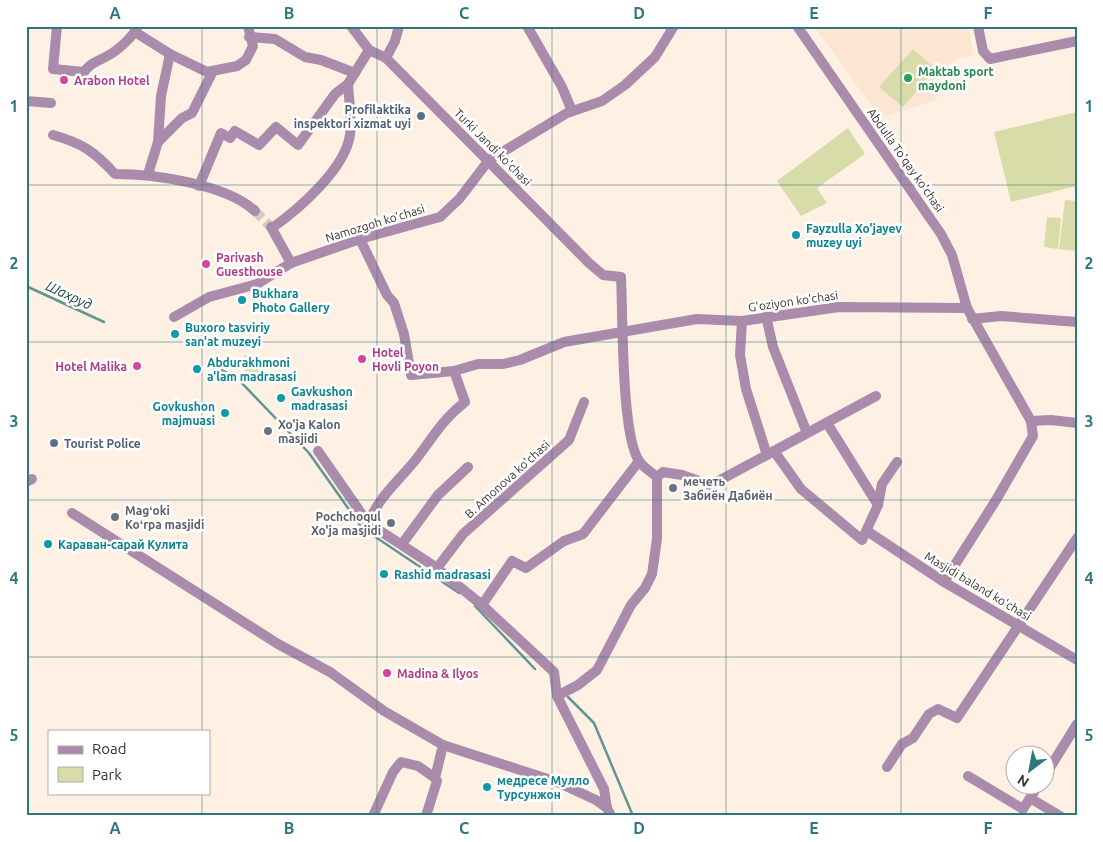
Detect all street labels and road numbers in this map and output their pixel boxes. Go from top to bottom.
street label: Turki Jandi ko'chasi [452,106,534,188]
street label: Abdulla To'qay ko'chasi [865,106,947,214]
street label: Namozgoh ko'chasi [324,202,426,244]
street label: G'oziyon ko'chasi [747,288,839,314]
street label: B. Amonova ko'chasi [462,438,552,520]
street label: Masjidi baland ko'chasi [923,549,1034,623]

